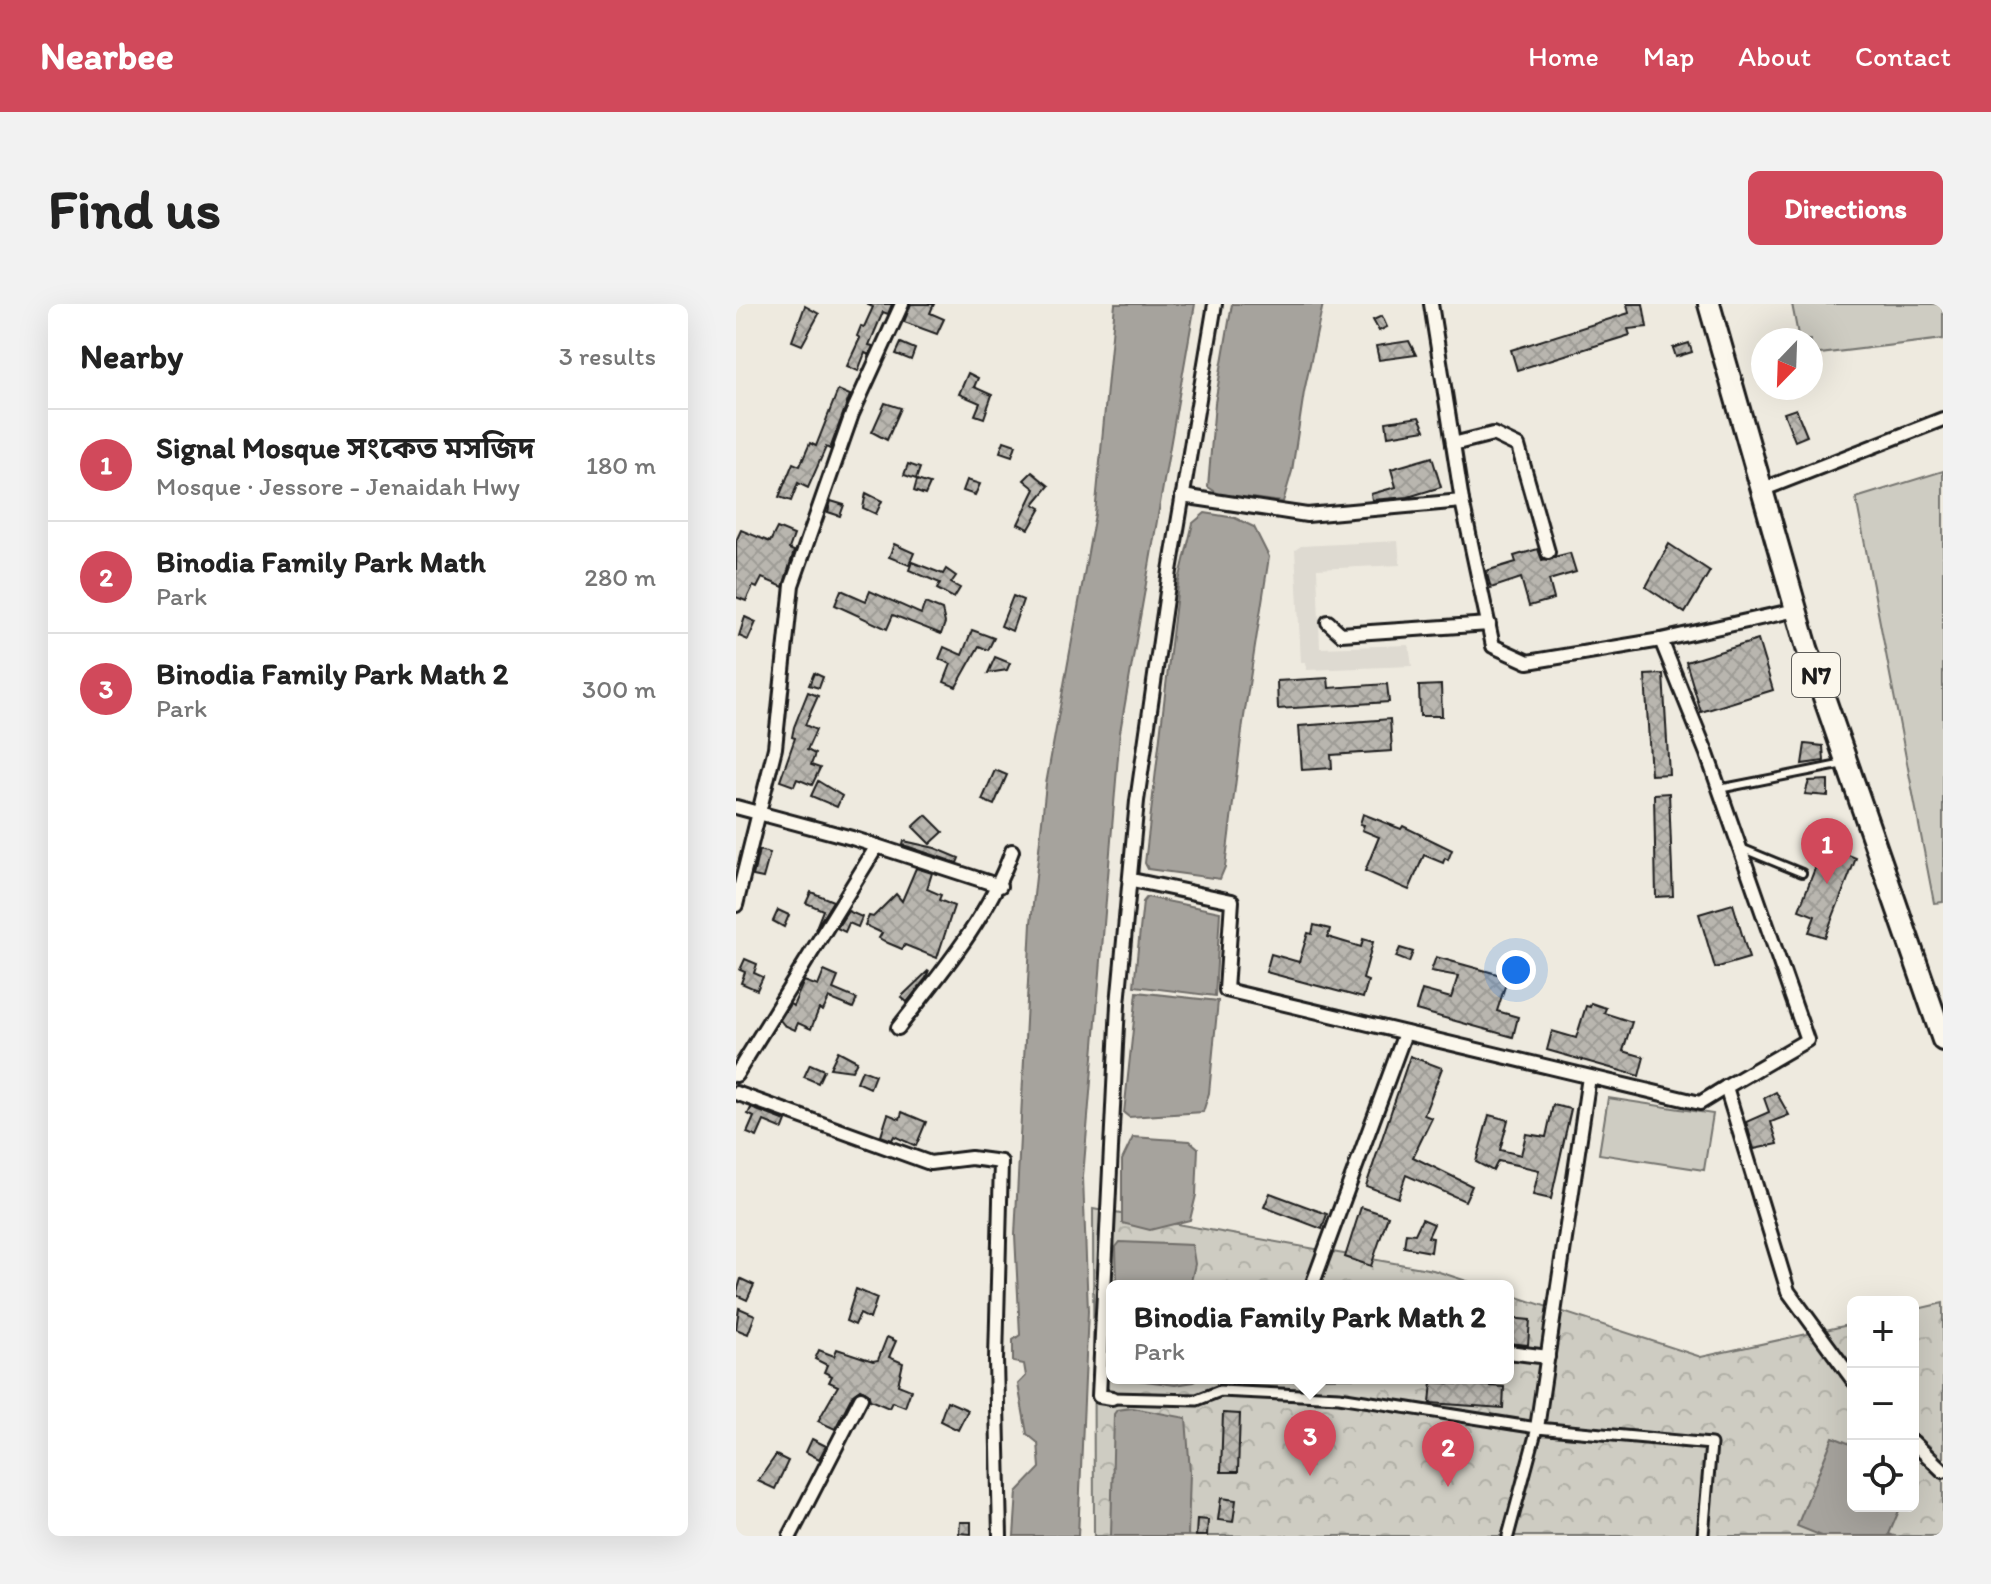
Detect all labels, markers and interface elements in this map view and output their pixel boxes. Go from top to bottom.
text: Nearbee [40,33,174,79]
text: Home [1528,39,1599,73]
text: Map [1643,39,1694,73]
text: About [1738,39,1811,73]
text: Contact [1855,39,1951,73]
button: Directions [1748,171,1943,245]
text: Find us [48,175,221,242]
north arrow [1751,328,1823,400]
text: Nearby [80,336,183,377]
text: 3 results [559,340,656,372]
text: Signal Mosque সংকেত মসজিদ [156,429,535,466]
text: 1 [100,449,112,481]
text: 180 m [586,449,656,481]
text: Mosque · Jessore - Jenaidah Hwy [156,470,520,502]
text: Binodia Family Park Math [156,543,486,580]
text: 2 [99,561,113,593]
text: 280 m [584,561,656,593]
text: Park [156,580,207,612]
road number: N7 [1792,653,1840,697]
text: Binodia Family Park Math 2 [156,655,508,692]
text: 3 [99,673,113,705]
text: 300 m [582,673,656,705]
text: Park [156,692,207,724]
pin: 1 [1801,818,1853,884]
your location [1496,950,1536,990]
popup [1106,1280,1514,1384]
map controls [1847,1296,1919,1512]
button: + [1847,1296,1919,1368]
text: Binodia Family Park Math 2 [1134,1298,1486,1335]
text: Park [1134,1335,1185,1367]
button: − [1847,1368,1919,1440]
pin: 3 [1284,1410,1336,1476]
pin: 2 [1422,1421,1474,1487]
button: locate [1847,1440,1919,1512]

